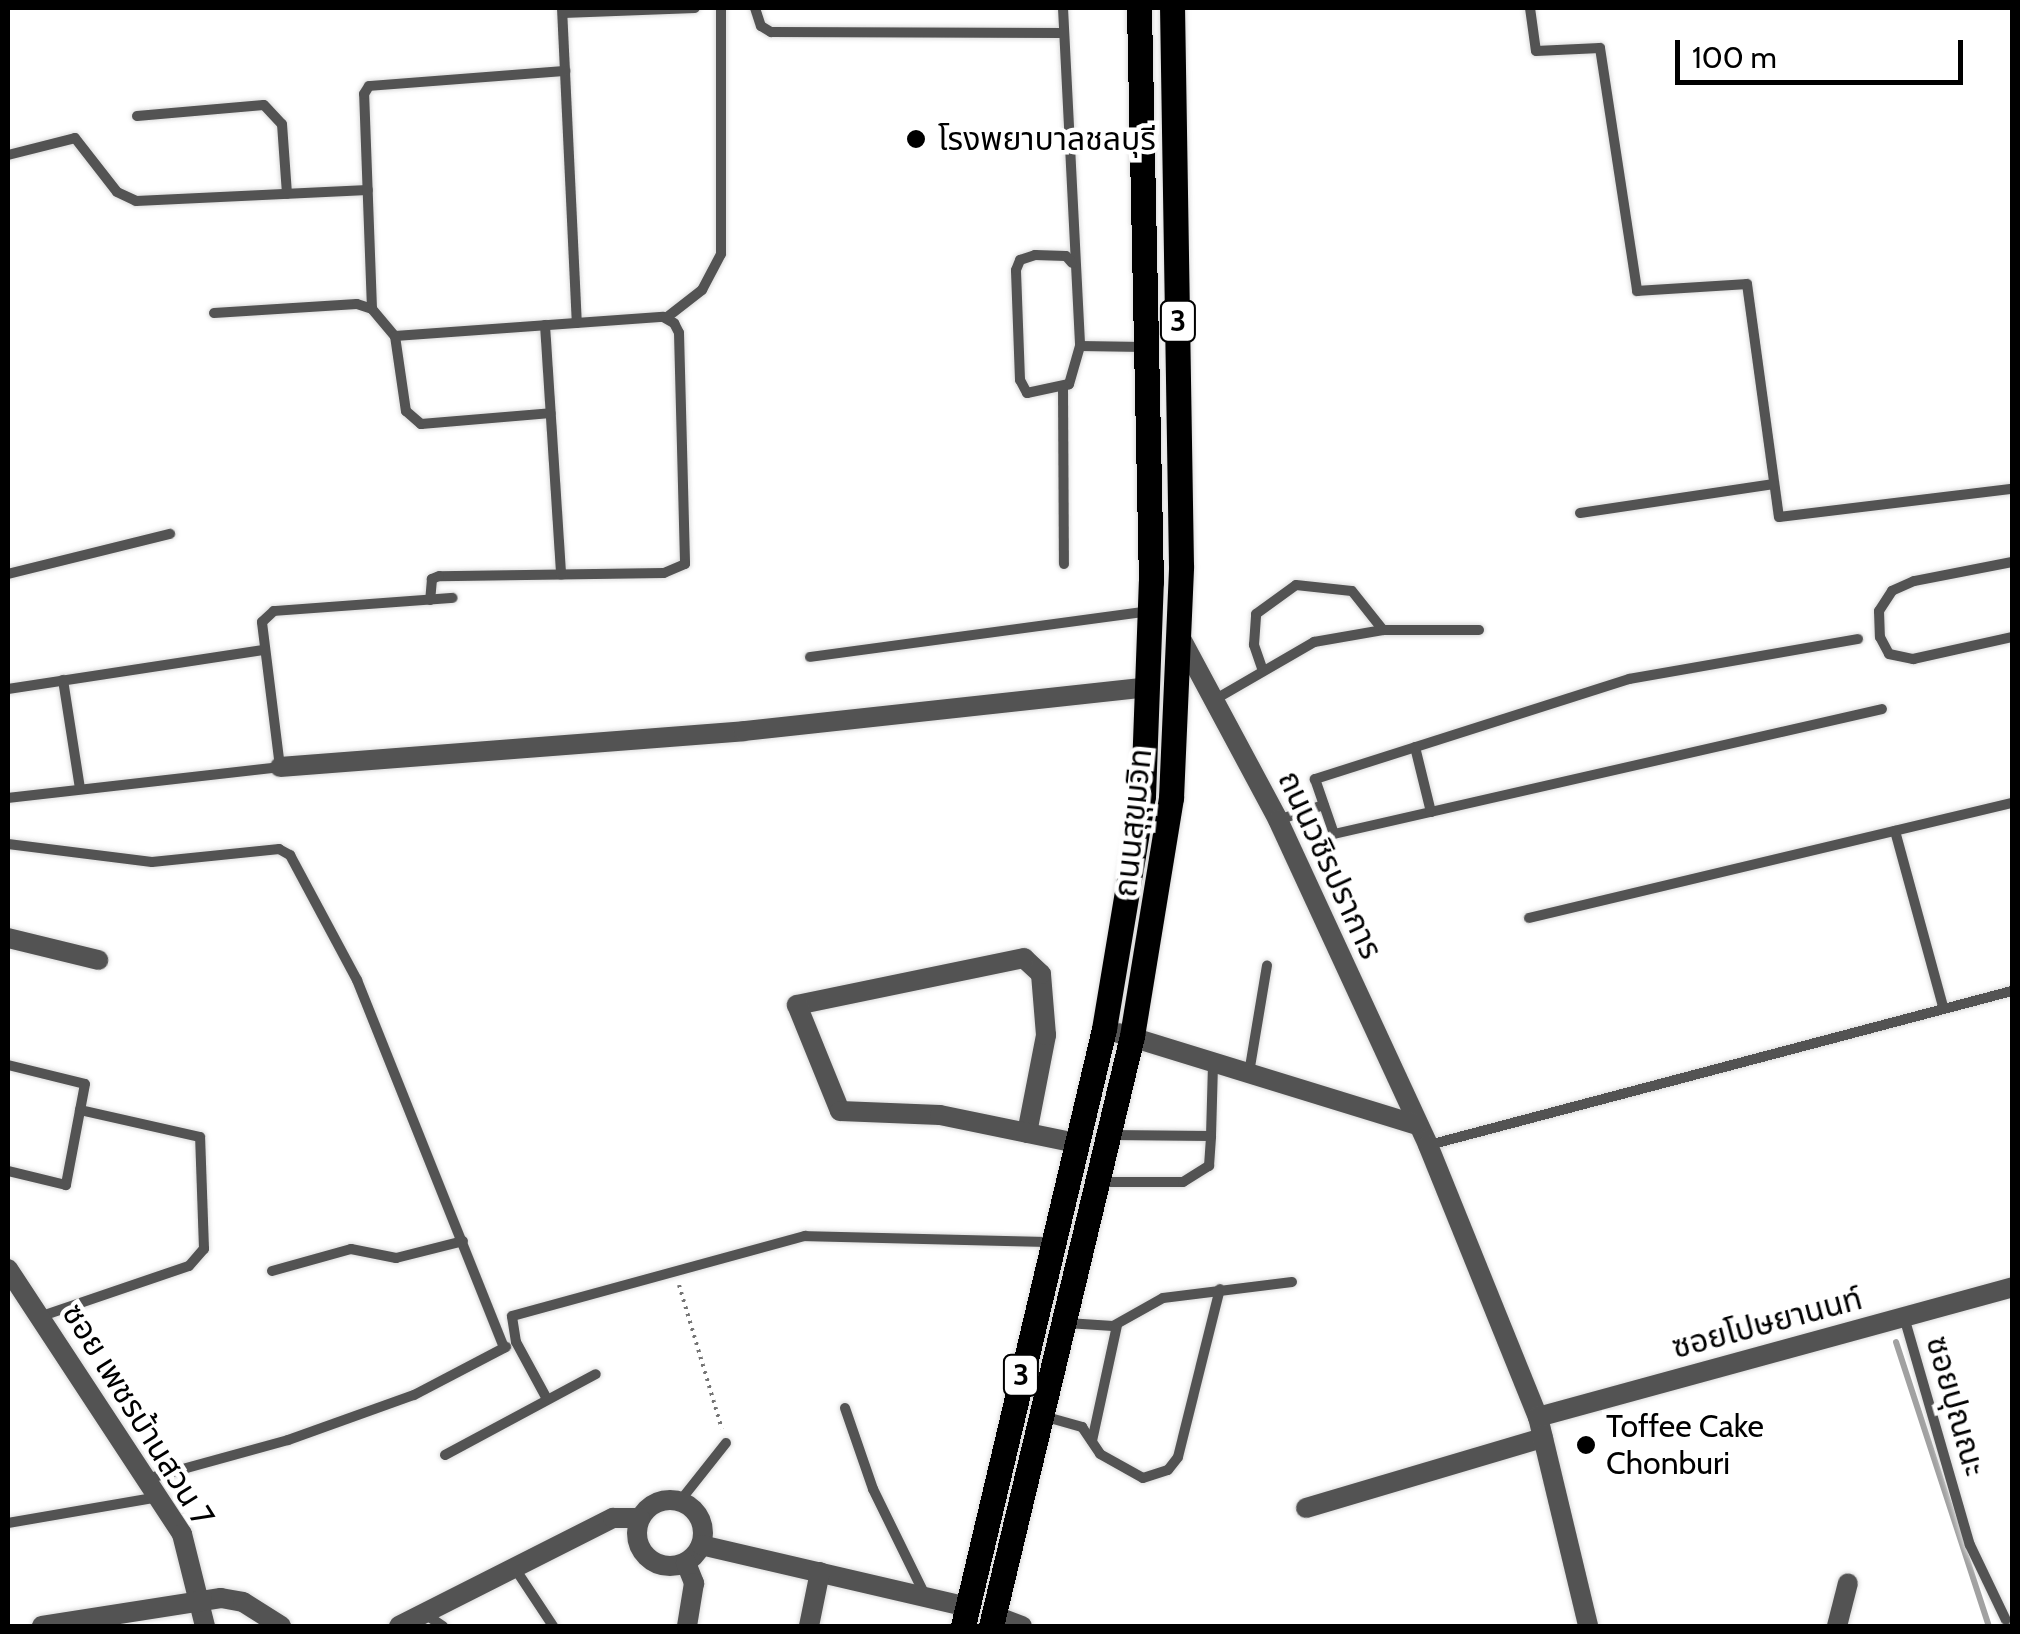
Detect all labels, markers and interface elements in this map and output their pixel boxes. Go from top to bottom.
scale bar [1680,20,1968,82]
text: 100 m [1692,39,1777,76]
place label: โรงพยาบาลชลบุรี [938,120,1156,158]
marker: โรงพยาบาลชลบุรี [903,126,929,152]
road number: 3 [1158,296,1198,346]
street label: ถนนสุขุมวิท [1106,747,1160,899]
street label: ถนนวชิรปราการ [1270,765,1390,965]
street label: ซอยโปษยานนท์ [1668,1279,1866,1367]
street label: ซอย เพชรบ้านสวน 7 [54,1296,222,1534]
street label: ซอยปุณณะ [1918,1332,1994,1480]
road number: 3 [1001,1350,1041,1400]
place label: Toffee Cake Chonburi [1606,1408,1764,1483]
marker: Toffee Cake Chonburi [1575,1434,1597,1456]

